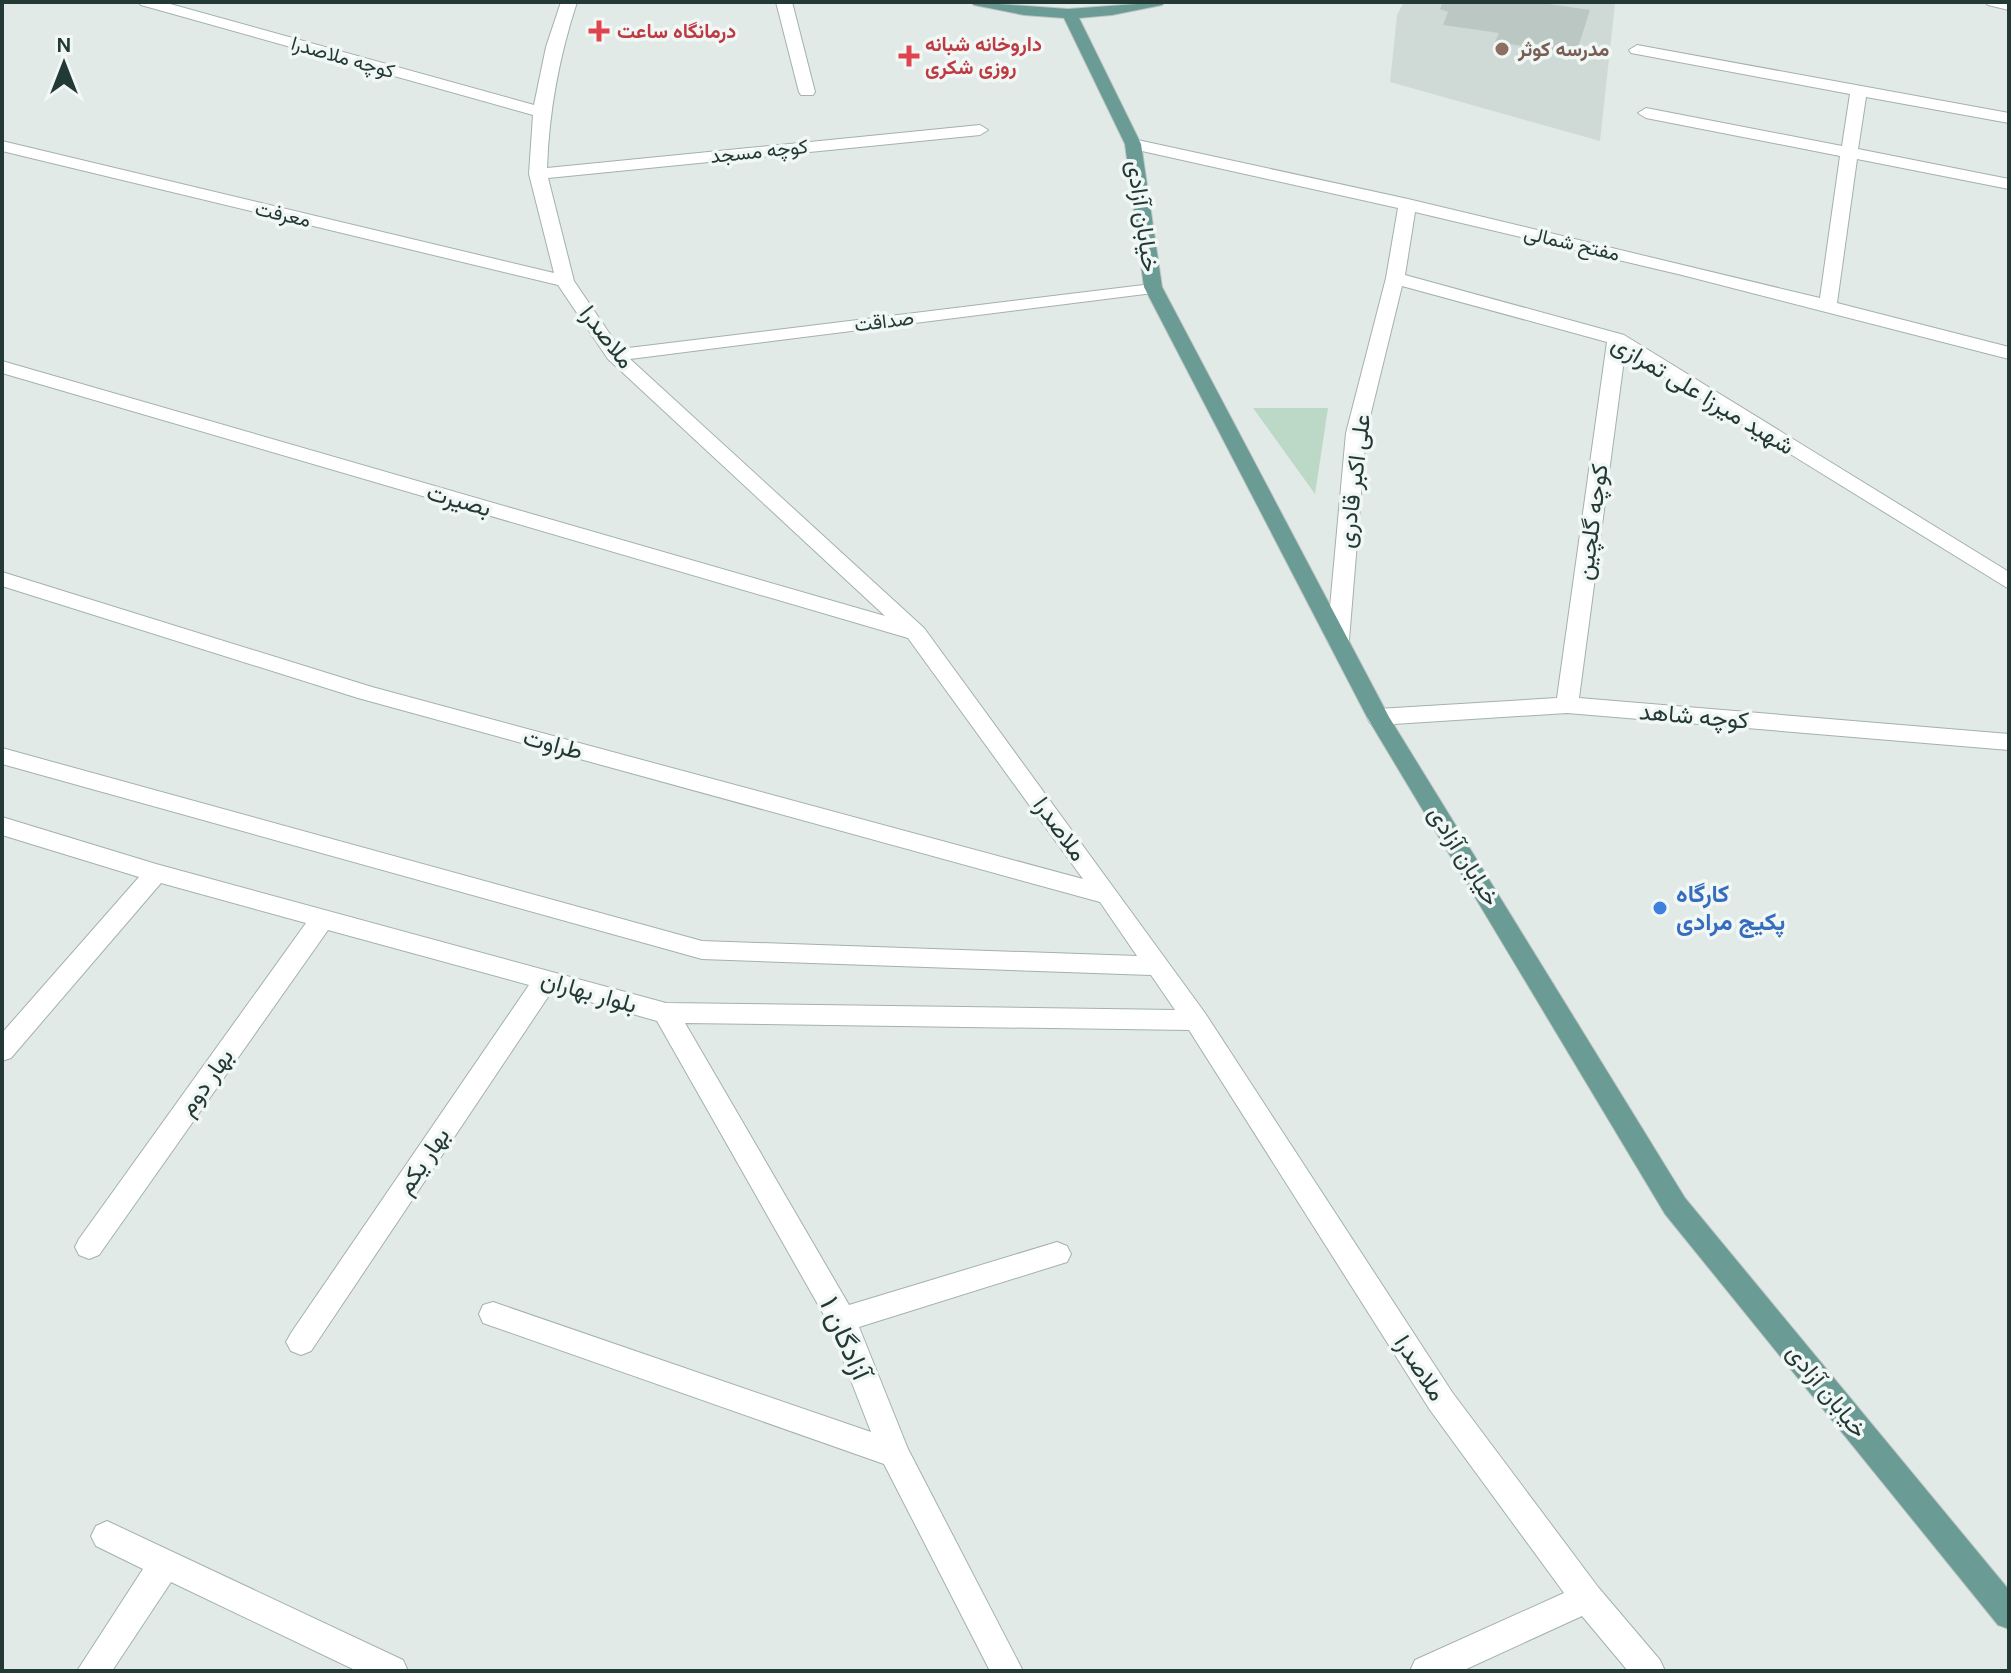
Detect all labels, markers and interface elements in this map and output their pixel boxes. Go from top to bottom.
marker: درمانگاه ساعت [588,20,610,42]
place label: درمانگاه ساعت [617,20,736,44]
north arrow [24,24,104,104]
text: N [56,32,72,58]
street label: کوچه ملاصدرا [288,32,397,85]
place label: داروخانه شبانه روزی شکری [925,33,1042,80]
place label: مدرسه کوثر [1517,38,1610,62]
marker: مدرسه کوثر [1493,40,1511,58]
marker: داروخانه شبانه روزی شکری [900,47,918,65]
street label: کوچه مسجد [709,135,809,170]
street label: خیابان آزادی [1120,158,1165,274]
street label: معرفت [253,197,313,233]
street label: مفتح شمالی [1521,221,1622,268]
street label: ملاصدرا [573,300,640,375]
street label: صداقت [853,306,915,337]
street label: شهید میرزا علی تمرازی [1606,329,1799,461]
street label: علی اکبر قادری [1332,412,1377,550]
street label: کوچه گلچین [1570,462,1616,582]
street label: بصیرت [423,477,494,523]
street label: کوچه شاهد [1638,697,1750,737]
street label: طراوت [520,723,586,766]
street label: ملاصدرا [1027,792,1093,867]
street label: خیابان آزادی [1421,801,1506,912]
place label: کارگاه پکیج مرادی [1676,880,1785,939]
marker: کارگاه پکیج مرادی [1651,899,1669,917]
street label: بلوار بهاران [537,965,640,1020]
street label: بهار دوم [173,1043,241,1122]
street label: بهار یکم [391,1122,457,1201]
street label: آزادگان ۱ [812,1292,879,1387]
street label: ملاصدرا [1388,1330,1451,1406]
street label: خیابان آزادی [1780,1338,1873,1444]

